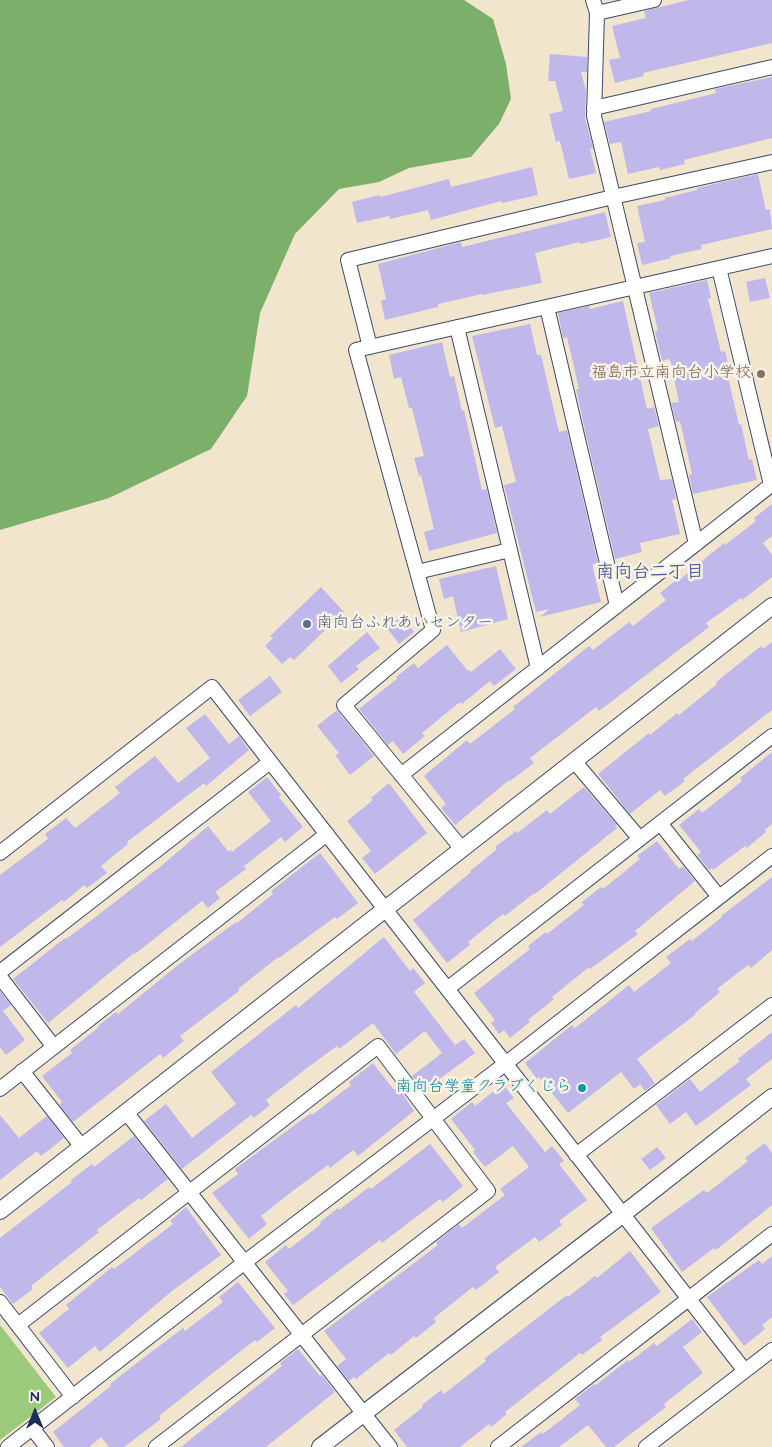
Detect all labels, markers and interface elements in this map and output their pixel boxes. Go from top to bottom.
place label: 福島市立南向台小学校 [591,364,751,384]
marker: 福島市立南向台小学校 [755,368,767,380]
district label: 南向台二丁目 [596,562,704,584]
place label: 南向台ふれあいセンター [317,614,493,634]
marker: 南向台ふれあいセンター [301,618,313,630]
place label: 南向台学童クラブくじら [396,1078,572,1098]
marker: 南向台学童クラブくじら [576,1082,588,1094]
north arrow [10,1387,60,1437]
text: N [31,1387,39,1407]

